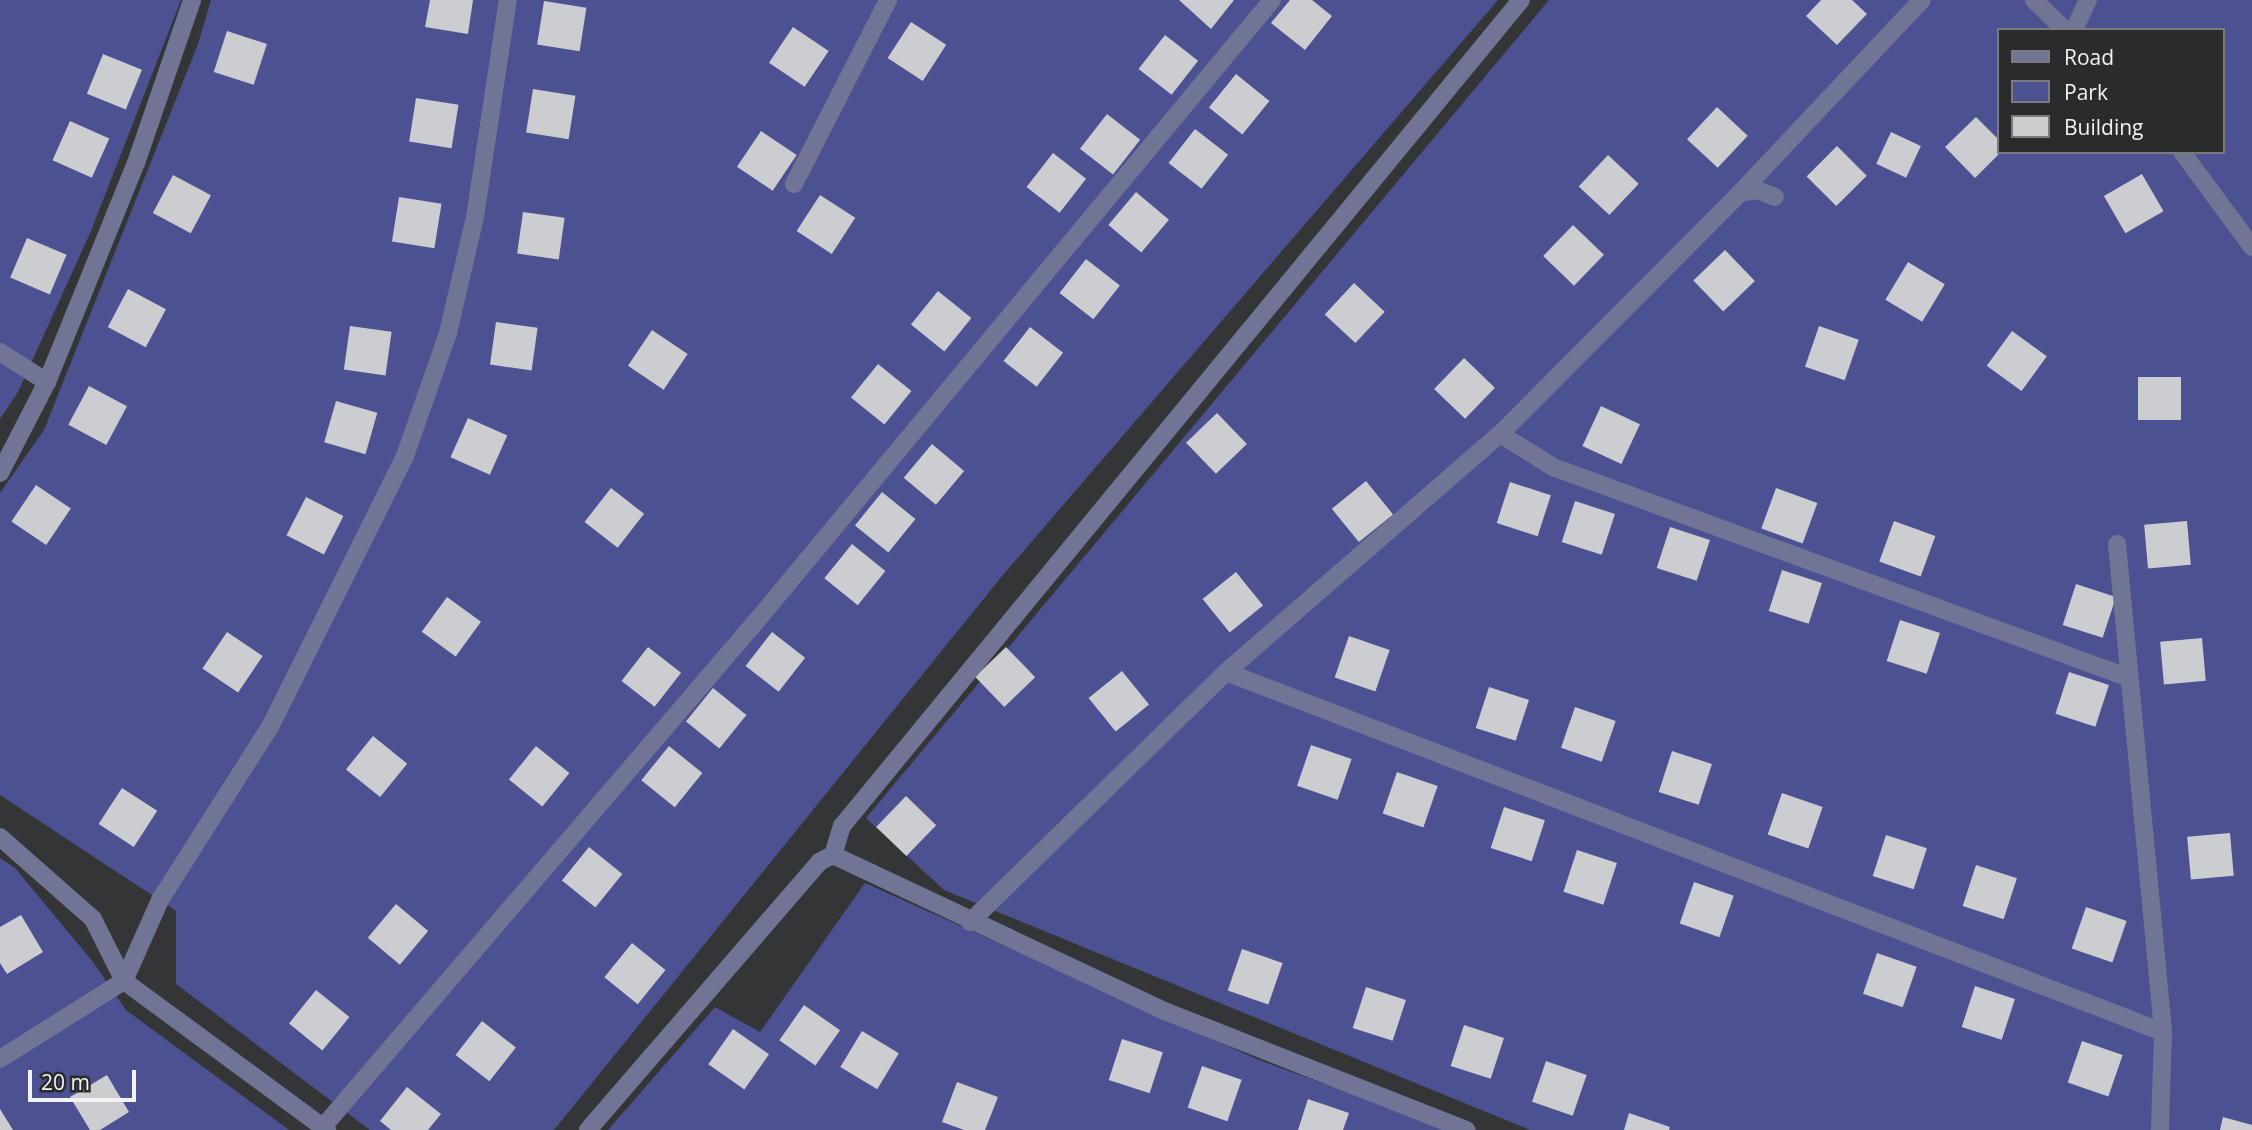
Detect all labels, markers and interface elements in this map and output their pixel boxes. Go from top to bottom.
legend [1996,28,2224,154]
text: Road [2064,43,2114,71]
text: Park [2064,78,2108,106]
text: Building [2064,113,2143,141]
scale bar [32,1056,140,1100]
text: 20 m [41,1068,90,1096]

